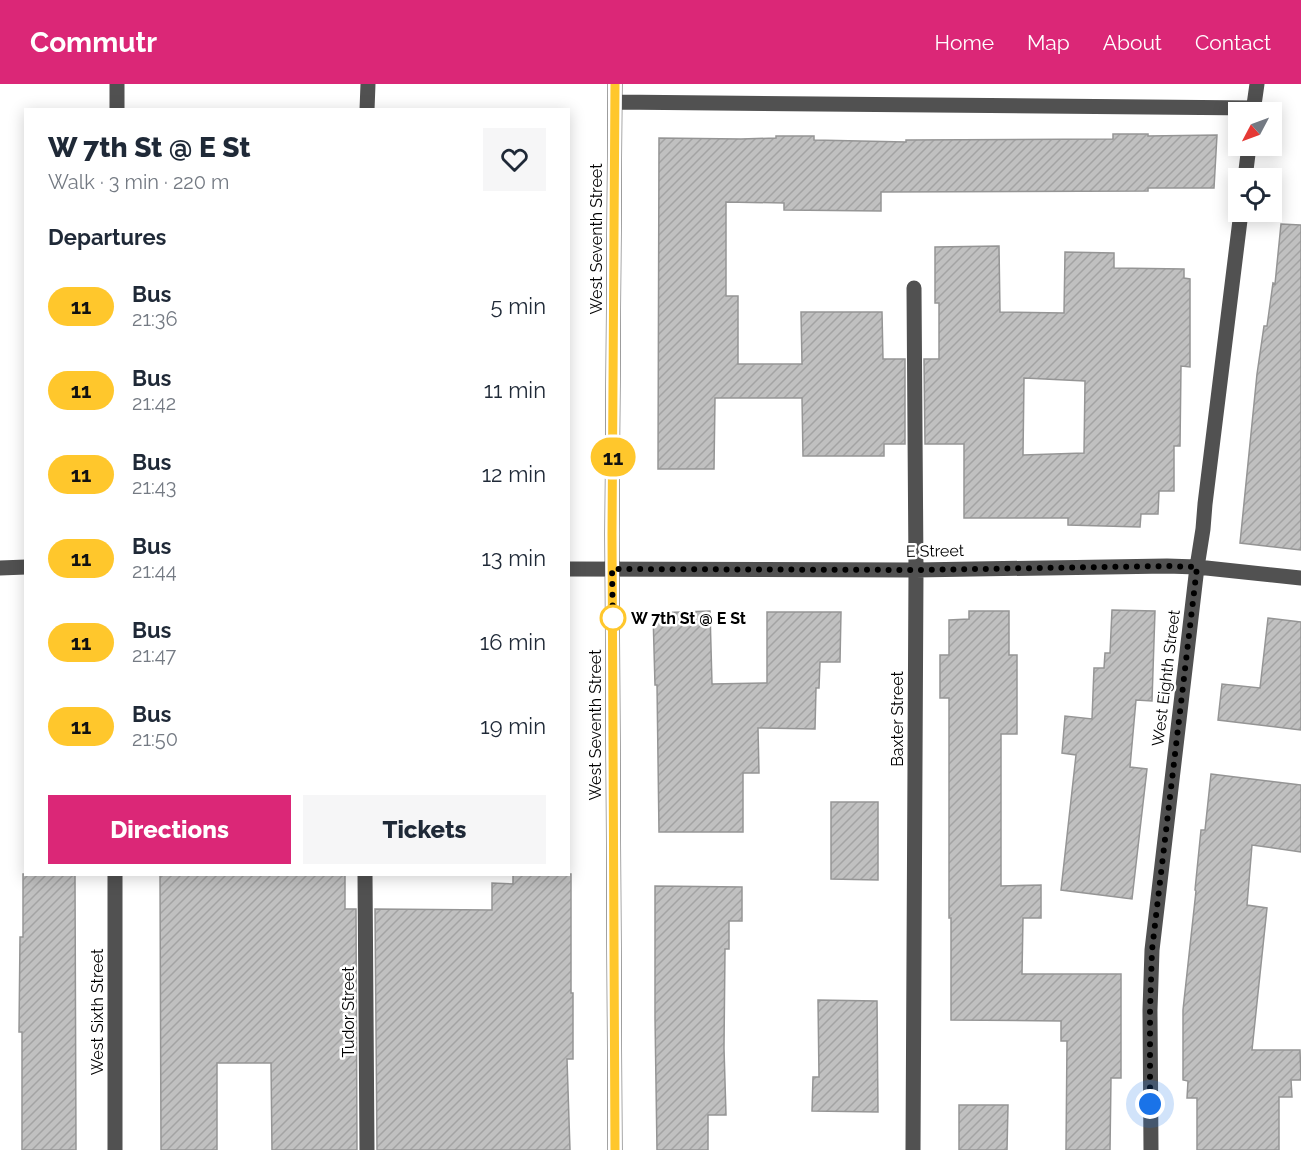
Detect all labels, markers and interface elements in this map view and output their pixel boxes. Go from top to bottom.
text: Commutr [30,26,157,59]
text: Home [935,30,994,55]
text: Map [1027,30,1070,55]
text: About [1103,30,1162,55]
text: Contact [1195,30,1271,55]
north arrow [1228,102,1282,156]
map controls [1228,102,1282,222]
button: heart [483,128,546,191]
text: W 7th St @ E St [48,131,250,164]
street label: West Seventh Street [587,163,606,315]
button: locate [1228,168,1282,222]
text: Walk · 3 min · 220 m [48,170,230,194]
text: Departures [48,224,166,250]
text: Bus [132,281,171,307]
text: 5 min [491,293,546,319]
text: 11 [71,294,91,319]
text: 21:36 [132,307,177,331]
text: Bus [132,365,171,391]
text: 11 min [484,377,546,403]
text: 11 [71,378,91,403]
text: 21:42 [132,391,176,415]
line badge: 11 [586,438,640,476]
text: 11 [603,445,623,470]
text: Bus [132,449,171,475]
text: 12 min [482,461,546,487]
text: 11 [71,462,91,487]
text: 21:43 [132,475,176,499]
text: Bus [132,533,171,559]
street label: E Street [906,541,965,561]
text: 13 min [481,545,546,571]
text: 11 [71,546,91,571]
text: 21:44 [132,559,177,583]
marker: W 7th St @ E St [600,605,626,631]
street label: West Eighth Street [1148,608,1184,748]
place label: W 7th St @ E St [631,609,746,628]
text: Bus [132,617,171,643]
text: 16 min [480,629,546,655]
text: 11 [71,630,91,655]
text: 21:47 [132,643,176,667]
street label: West Seventh Street [586,649,605,801]
street label: Baxter Street [888,670,907,767]
text: Bus [132,701,171,727]
text: 19 min [480,713,546,739]
text: 11 [71,714,91,739]
text: 21:50 [132,727,178,751]
button: Directions [48,795,291,864]
button: Tickets [303,795,546,864]
street label: West Sixth Street [88,948,107,1075]
street label: Tudor Street [339,966,358,1058]
your location [1135,1089,1165,1119]

